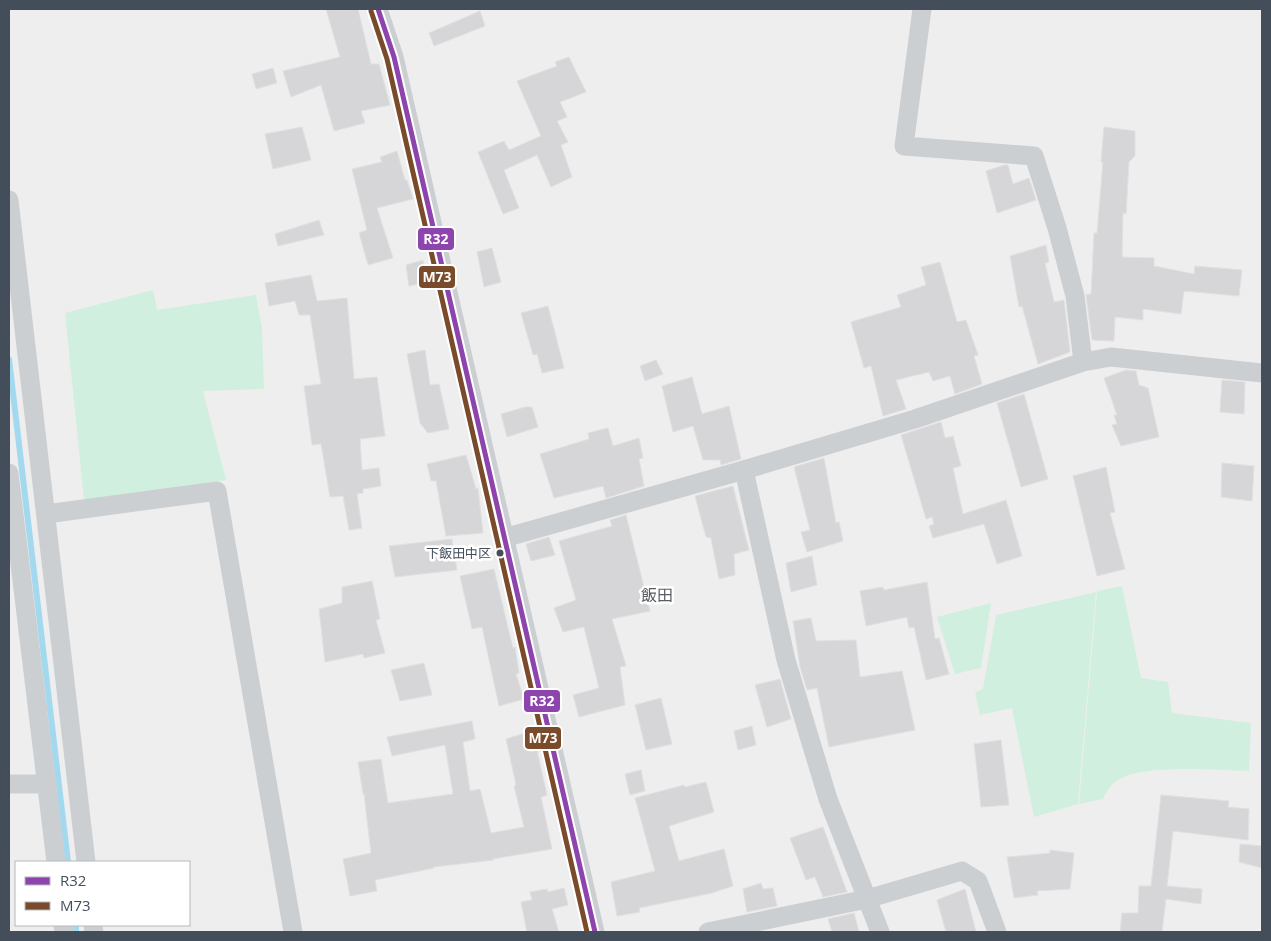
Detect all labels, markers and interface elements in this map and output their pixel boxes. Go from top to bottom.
line badge: R32 [417,227,455,251]
text: R32 [423,229,449,248]
line badge: M73 [418,265,456,289]
text: M73 [422,267,452,286]
place label: 下飯田中区 [426,544,491,562]
marker: 下飯田中区 [495,548,505,558]
district label: 飯田 [641,584,673,606]
line badge: R32 [523,689,561,713]
text: R32 [529,691,555,710]
line badge: M73 [524,726,562,750]
text: M73 [528,728,558,747]
legend [15,861,190,926]
text: R32 [60,870,86,890]
text: M73 [60,895,91,915]

